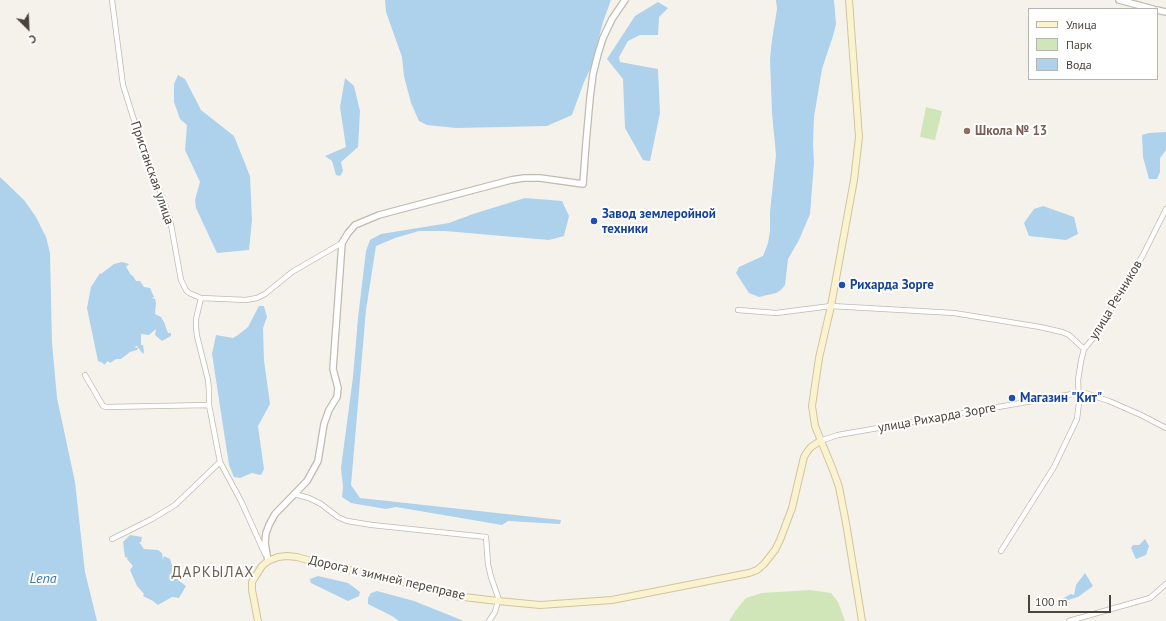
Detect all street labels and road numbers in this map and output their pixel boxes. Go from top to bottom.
street label: Пристанская улица [127,119,177,227]
street label: улица Речников [1086,257,1146,343]
street label: улица Рихарда Зорге [877,400,997,436]
street label: Дорога к зимней переправе [307,552,467,604]

